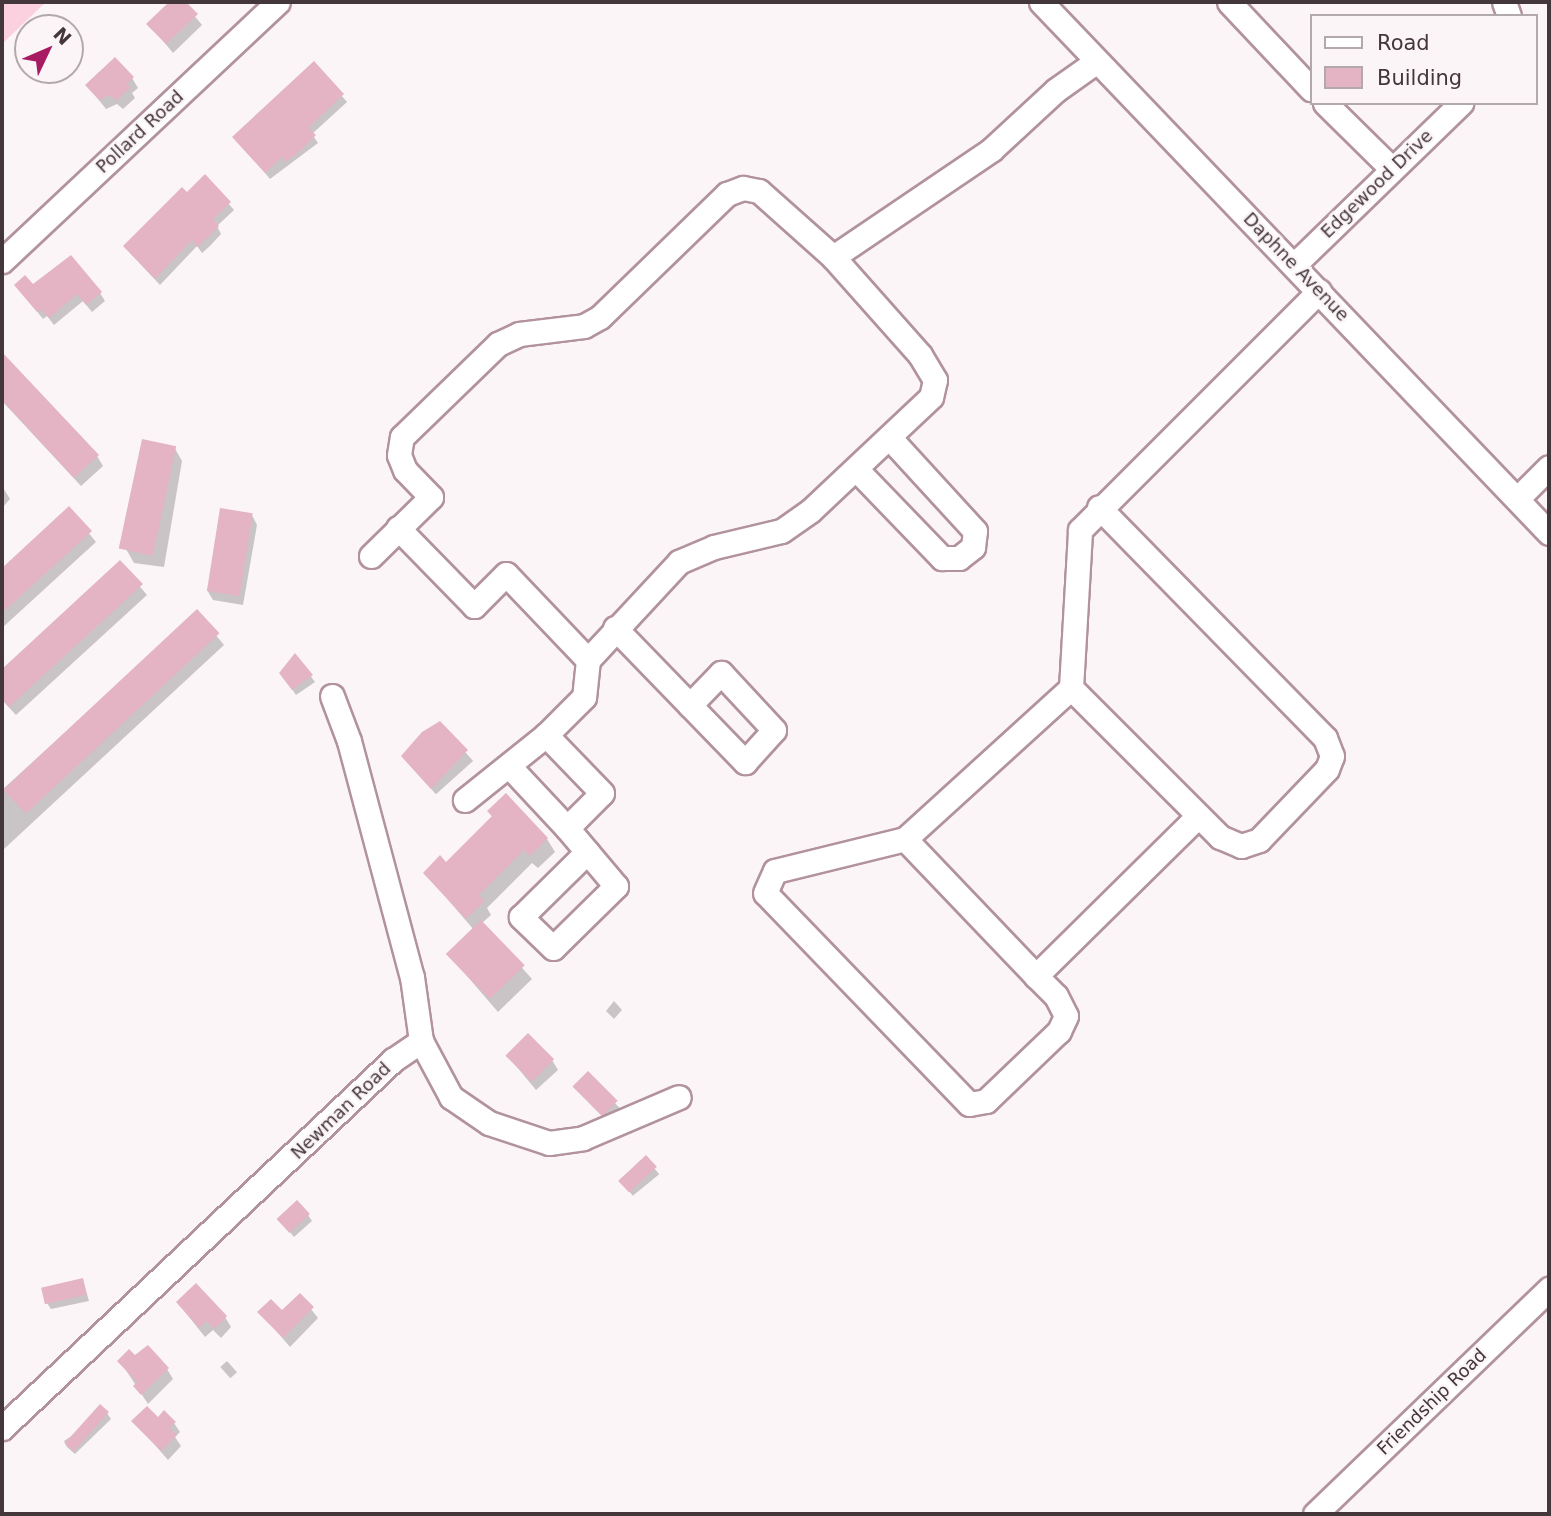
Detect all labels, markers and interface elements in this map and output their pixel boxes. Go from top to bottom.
north arrow [14,14,84,84]
legend [1310,14,1537,105]
text: N [49,22,76,49]
text: Road [1377,31,1430,55]
text: Building [1377,66,1462,90]
street label: Pollard Road [92,86,188,178]
street label: Edgewood Drive [1317,125,1437,243]
street label: Daphne Avenue [1239,208,1353,326]
street label: Newman Road [287,1058,395,1164]
street label: Friendship Road [1373,1344,1491,1460]

